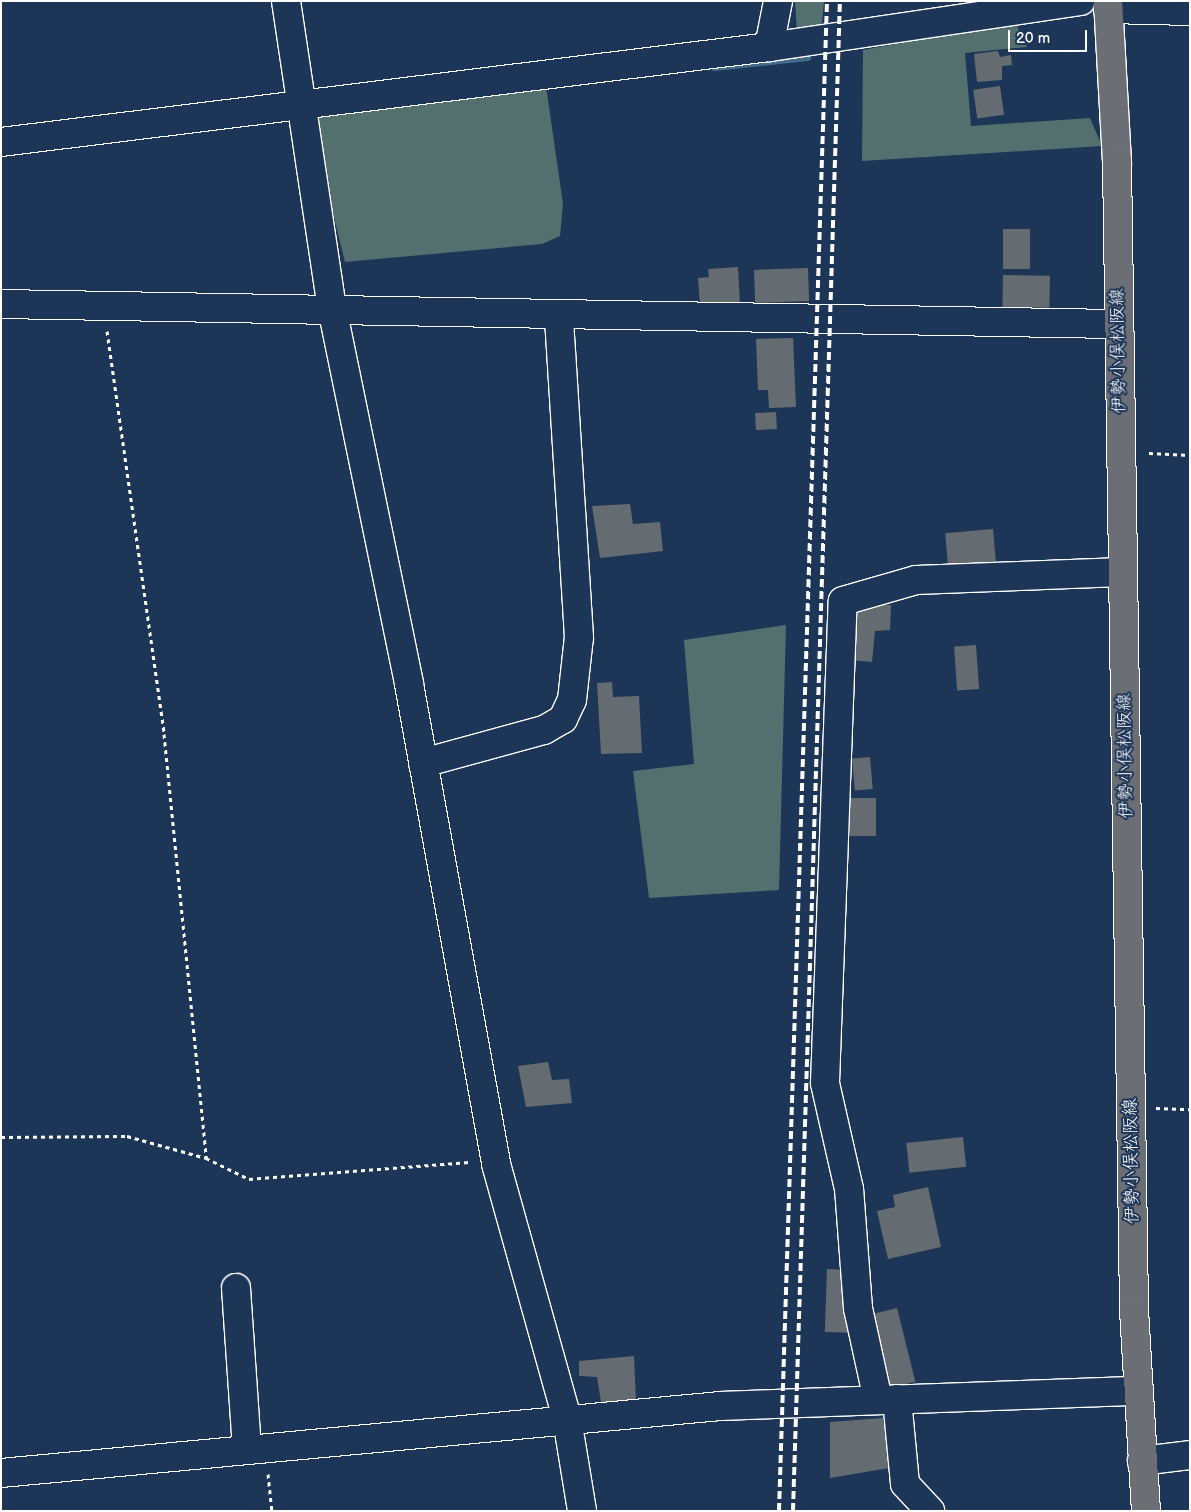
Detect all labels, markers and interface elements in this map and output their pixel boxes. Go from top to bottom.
scale bar [1011,20,1090,52]
text: 20 m [1016,29,1050,48]
street label: 伊勢小俣松阪線 [1107,288,1131,414]
street label: 伊勢小俣松阪線 [1114,693,1138,819]
street label: 伊勢小俣松阪線 [1120,1098,1144,1224]

